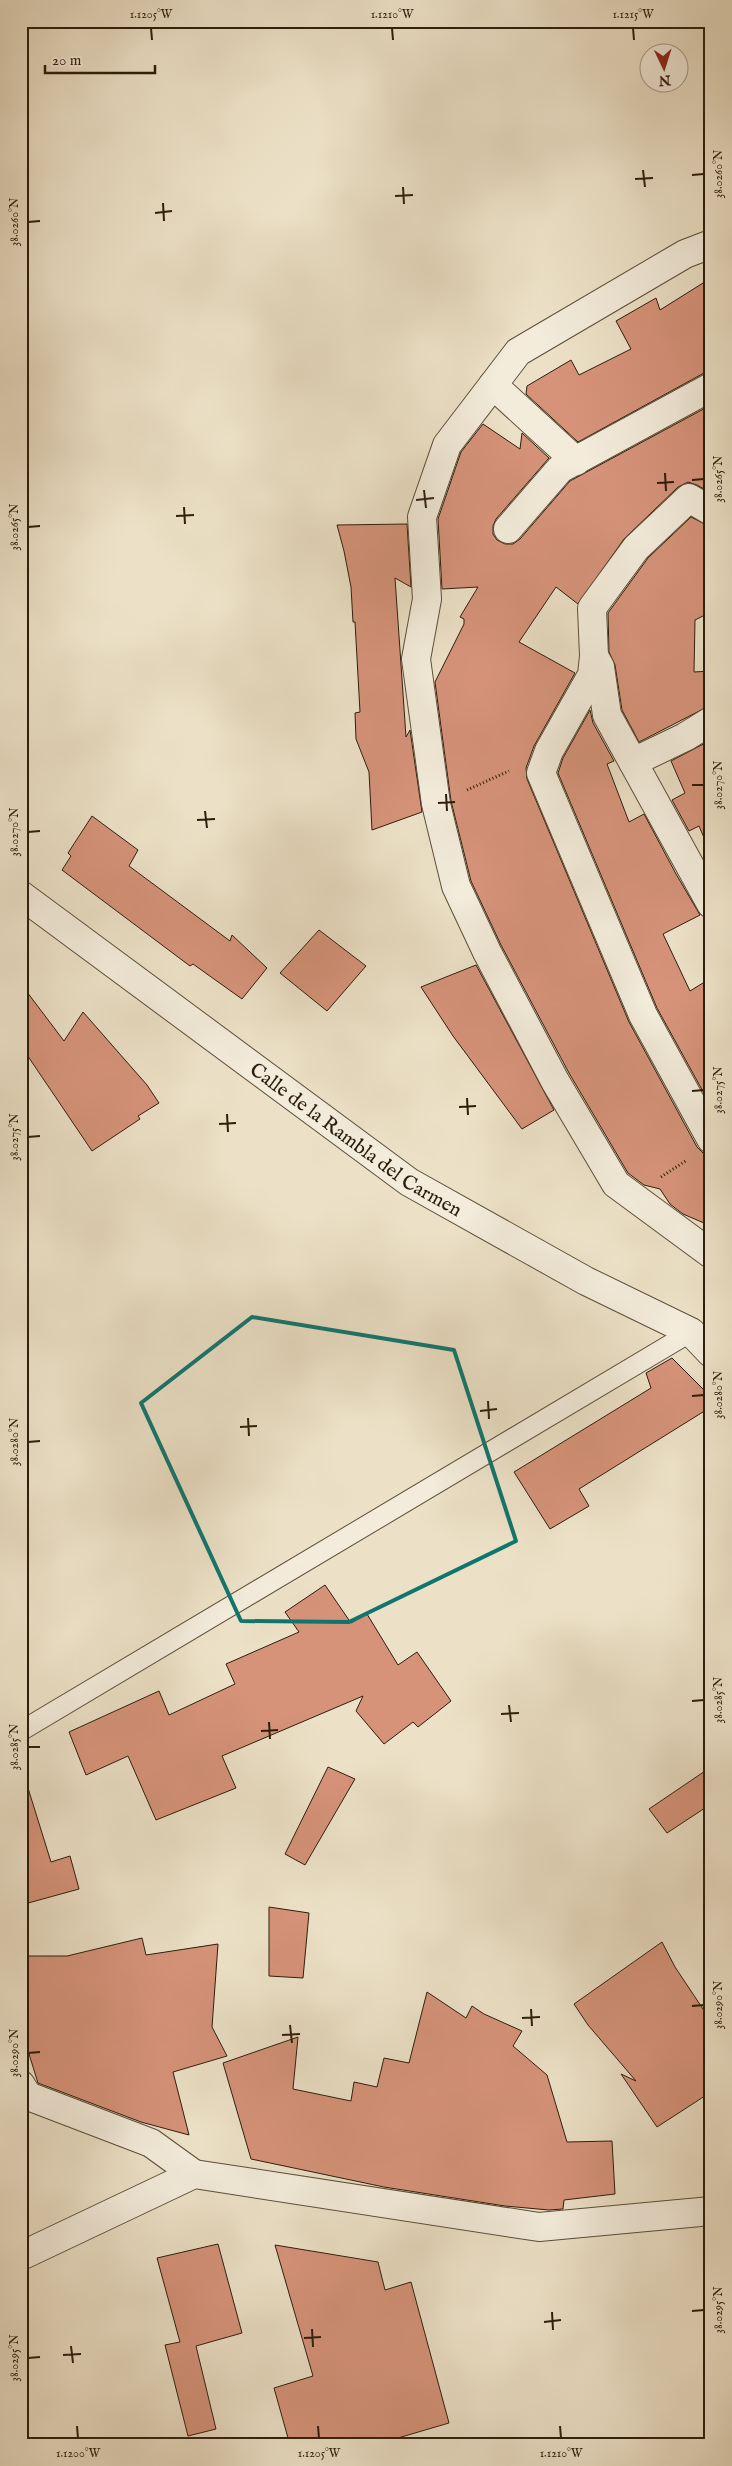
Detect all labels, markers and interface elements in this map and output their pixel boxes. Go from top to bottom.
text: 1.1205°W [130,7,173,22]
text: 1.1210°W [371,7,414,22]
text: 1.1215°W [612,7,654,22]
scale bar [45,42,155,74]
north arrow [640,42,690,92]
text: 20 m [52,51,82,70]
text: N [658,71,673,89]
text: 38.0260°N [711,149,726,198]
text: 38.0260°N [7,197,22,246]
text: 38.0265°N [711,455,726,502]
text: 38.0265°N [7,503,22,550]
text: 38.0270°N [711,760,726,809]
text: 38.0270°N [7,807,22,856]
street label: Calle de la Rambla del Carmen [244,1058,466,1223]
text: 38.0275°N [711,1066,726,1114]
text: 38.0275°N [7,1113,22,1161]
text: 38.0280°N [711,1370,726,1419]
text: 38.0280°N [7,1417,22,1466]
text: 38.0285°N [711,1676,726,1723]
text: 38.0285°N [7,1723,22,1770]
text: 38.0290°N [711,1980,726,2029]
text: 38.0290°N [7,2028,22,2077]
text: 38.0295°N [711,2286,726,2334]
text: 38.0295°N [7,2334,22,2382]
text: 1.1200°W [56,2446,101,2461]
text: 1.1205°W [298,2446,341,2461]
text: 1.1210°W [540,2446,583,2461]

